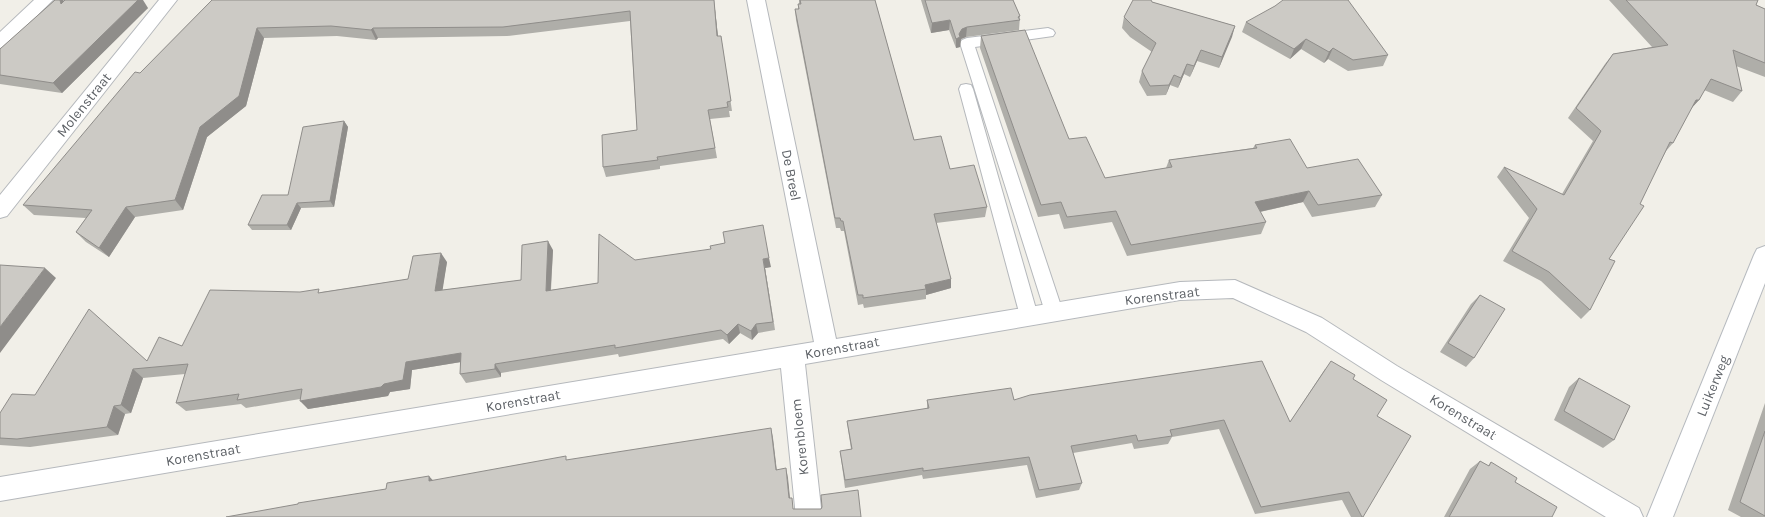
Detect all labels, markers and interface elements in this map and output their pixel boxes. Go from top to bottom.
street label: Molenstraat [53,70,115,140]
street label: De Breel [778,148,804,202]
street label: Korenstraat [1124,283,1200,309]
street label: Korenstraat [803,333,881,363]
street label: Luikerweg [1693,353,1733,419]
street label: Korenstraat [484,386,562,416]
street label: Korenstraat [1426,390,1500,444]
street label: Korenbloem [788,398,812,476]
street label: Korenstraat [164,440,242,470]

